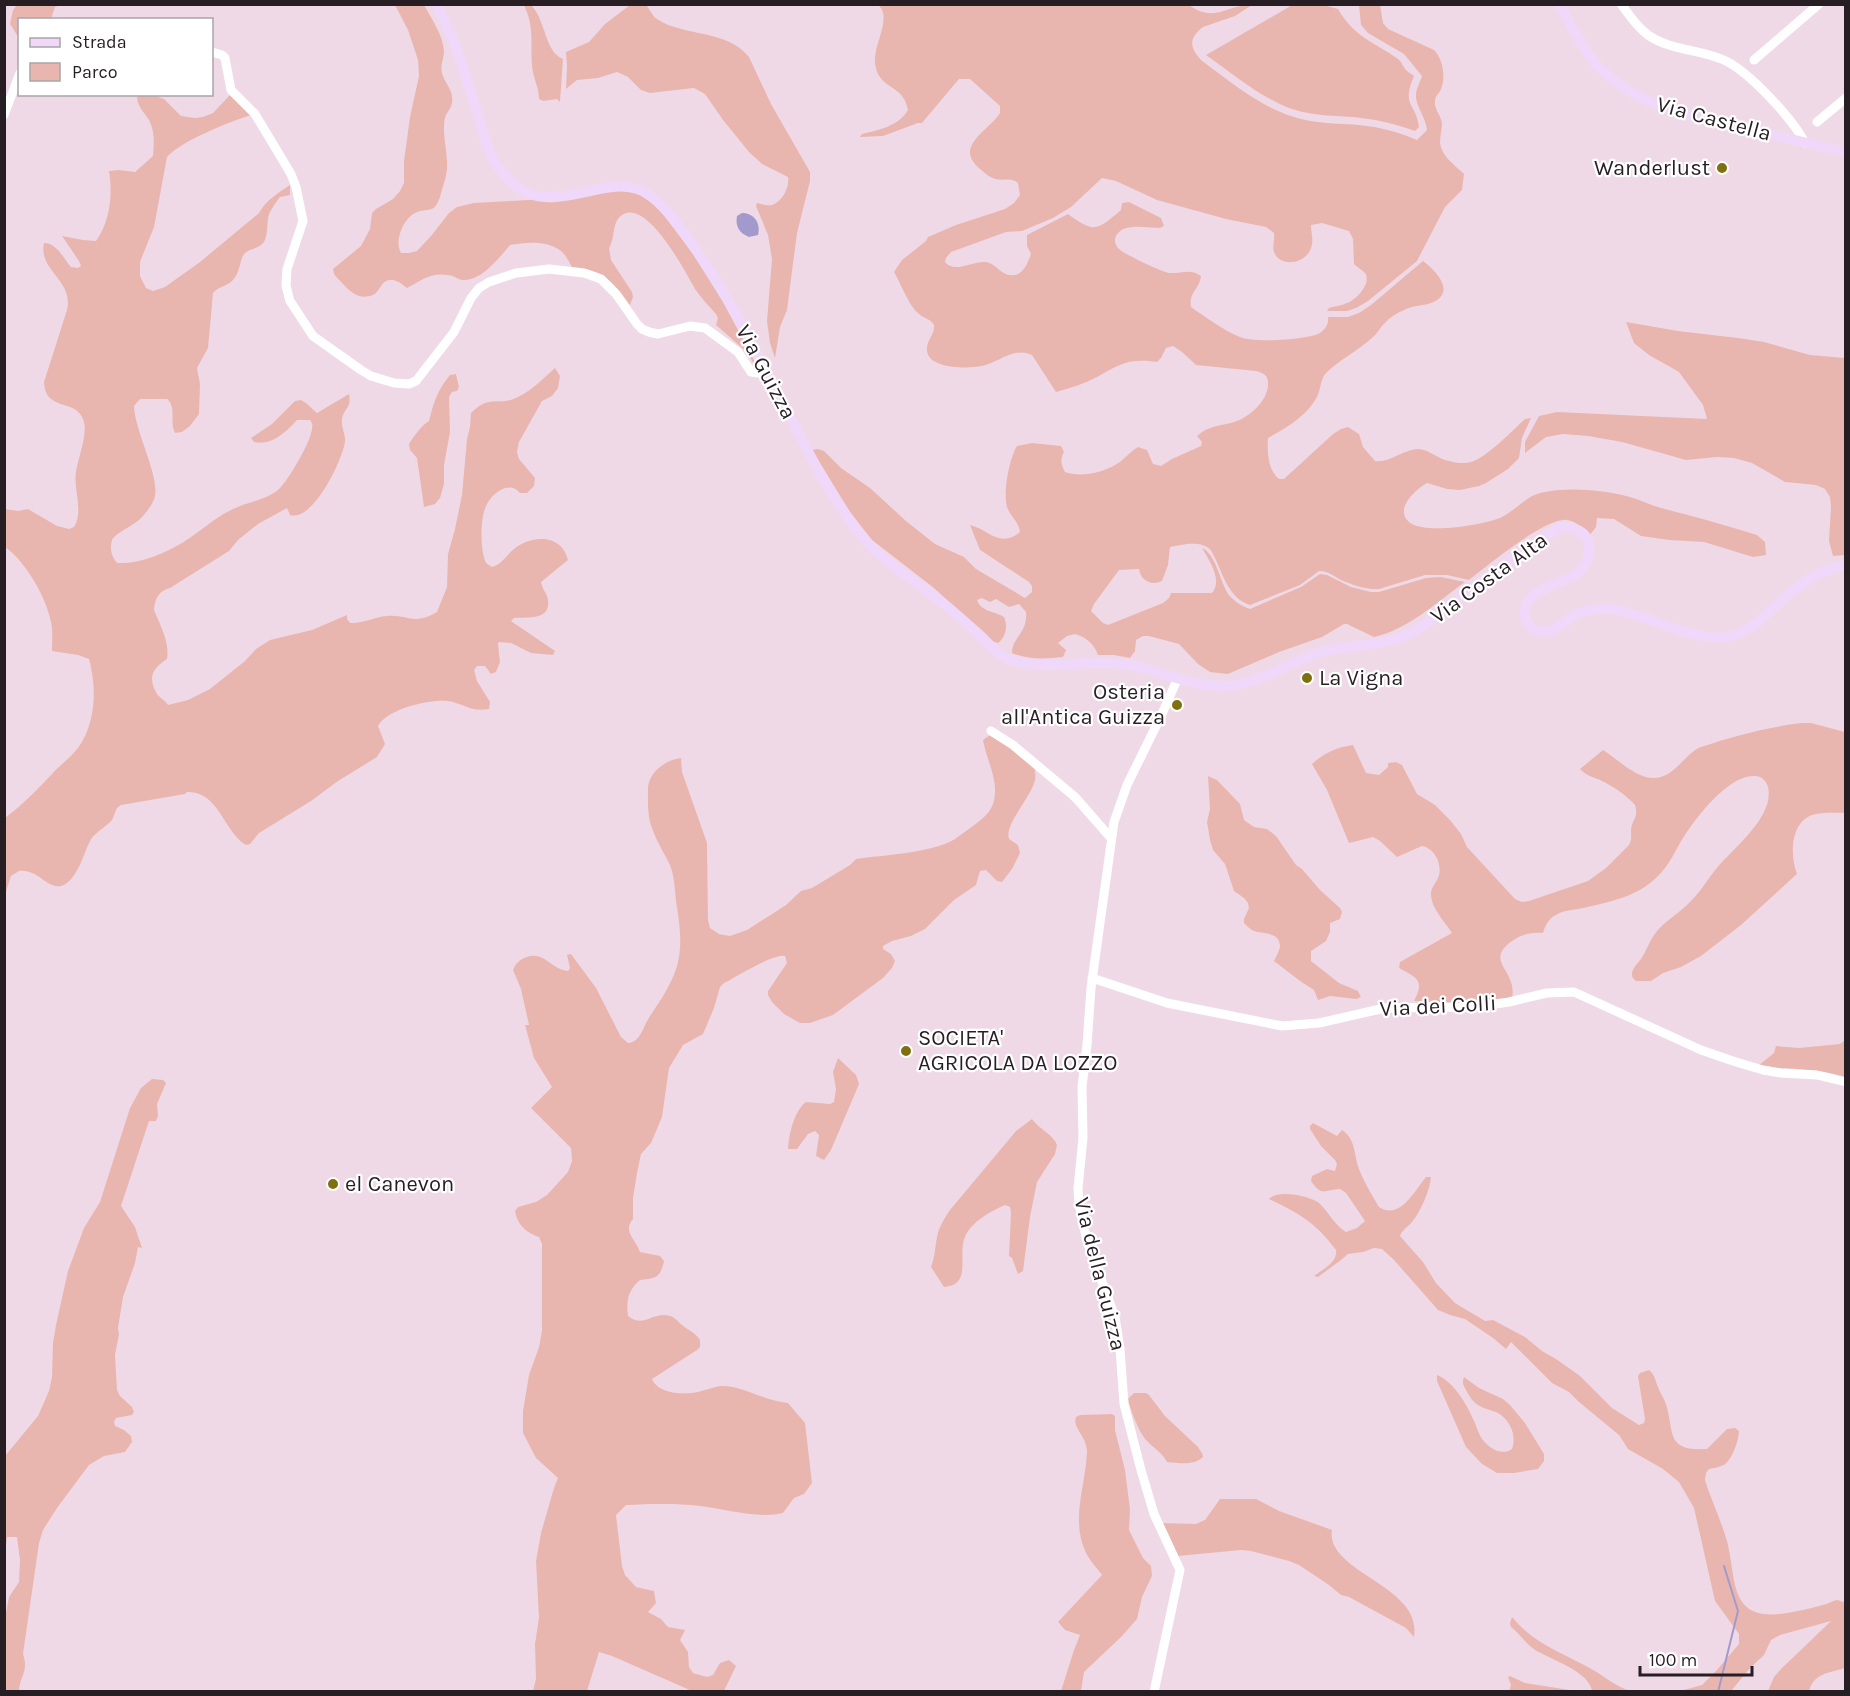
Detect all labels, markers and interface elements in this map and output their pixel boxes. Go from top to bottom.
legend [18,18,213,96]
text: Strada [72,31,127,53]
text: Parco [72,61,118,83]
street label: Via Castella [1654,91,1774,147]
place label: Wanderlust [1594,155,1710,181]
marker: Wanderlust [1715,161,1729,175]
street label: Via Guizza [730,320,802,424]
street label: Via Costa Alta [1425,527,1553,629]
place label: La Vigna [1319,665,1403,691]
marker: La Vigna [1300,671,1314,685]
place label: Osteria all'Antica Guizza [1001,679,1165,730]
marker: Osteria all'Antica Guizza [1170,698,1184,712]
street label: Via dei Colli [1379,990,1497,1022]
place label: SOCIETA' AGRICOLA DA LOZZO [918,1025,1117,1076]
marker: SOCIETA' AGRICOLA DA LOZZO [899,1044,913,1058]
place label: el Canevon [345,1171,454,1197]
marker: el Canevon [326,1177,340,1191]
street label: Via della Guizza [1068,1195,1132,1353]
scale bar [1640,1639,1752,1677]
text: 100 m [1649,1649,1697,1671]

